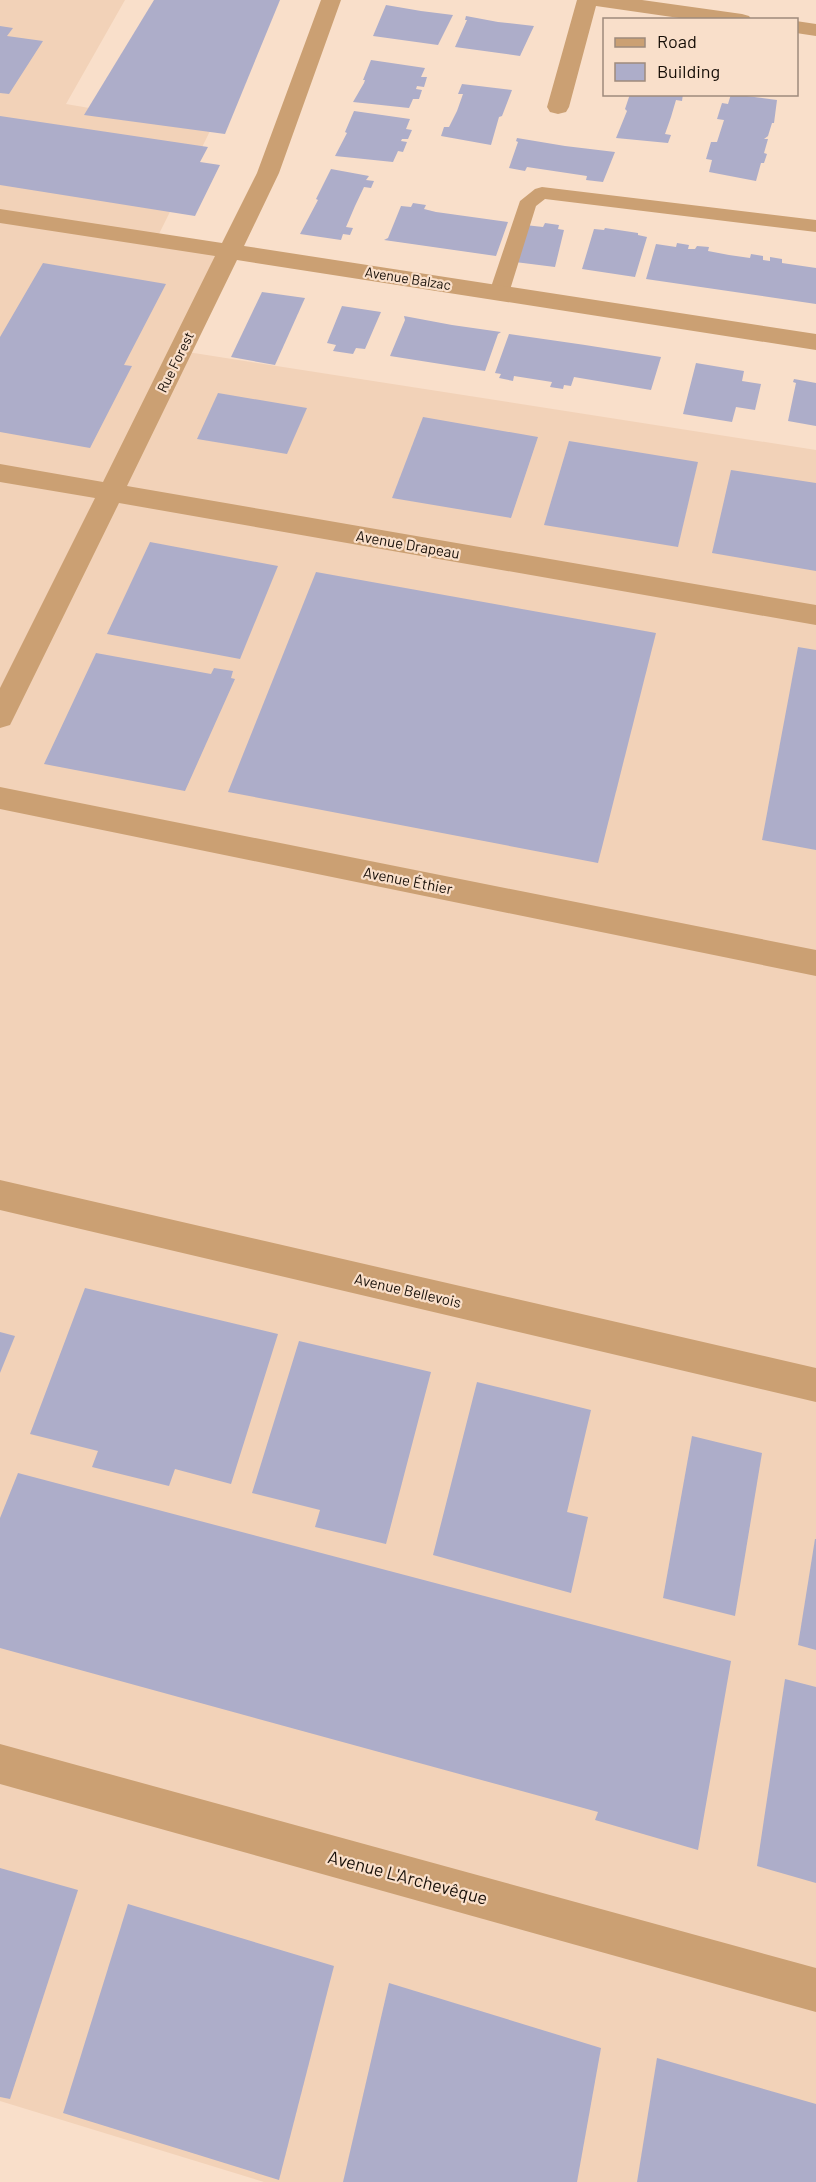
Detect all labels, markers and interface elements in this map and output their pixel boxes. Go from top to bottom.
legend [603,18,798,96]
text: Road [657,30,697,52]
text: Building [657,60,720,82]
street label: Avenue Balzac [364,263,452,293]
street label: Rue Forest [153,329,197,395]
street label: Avenue Drapeau [355,526,461,562]
street label: Avenue Éthier [362,863,455,898]
street label: Avenue Bellevois [353,1269,463,1311]
street label: Avenue L'Archevêque [326,1845,490,1909]

